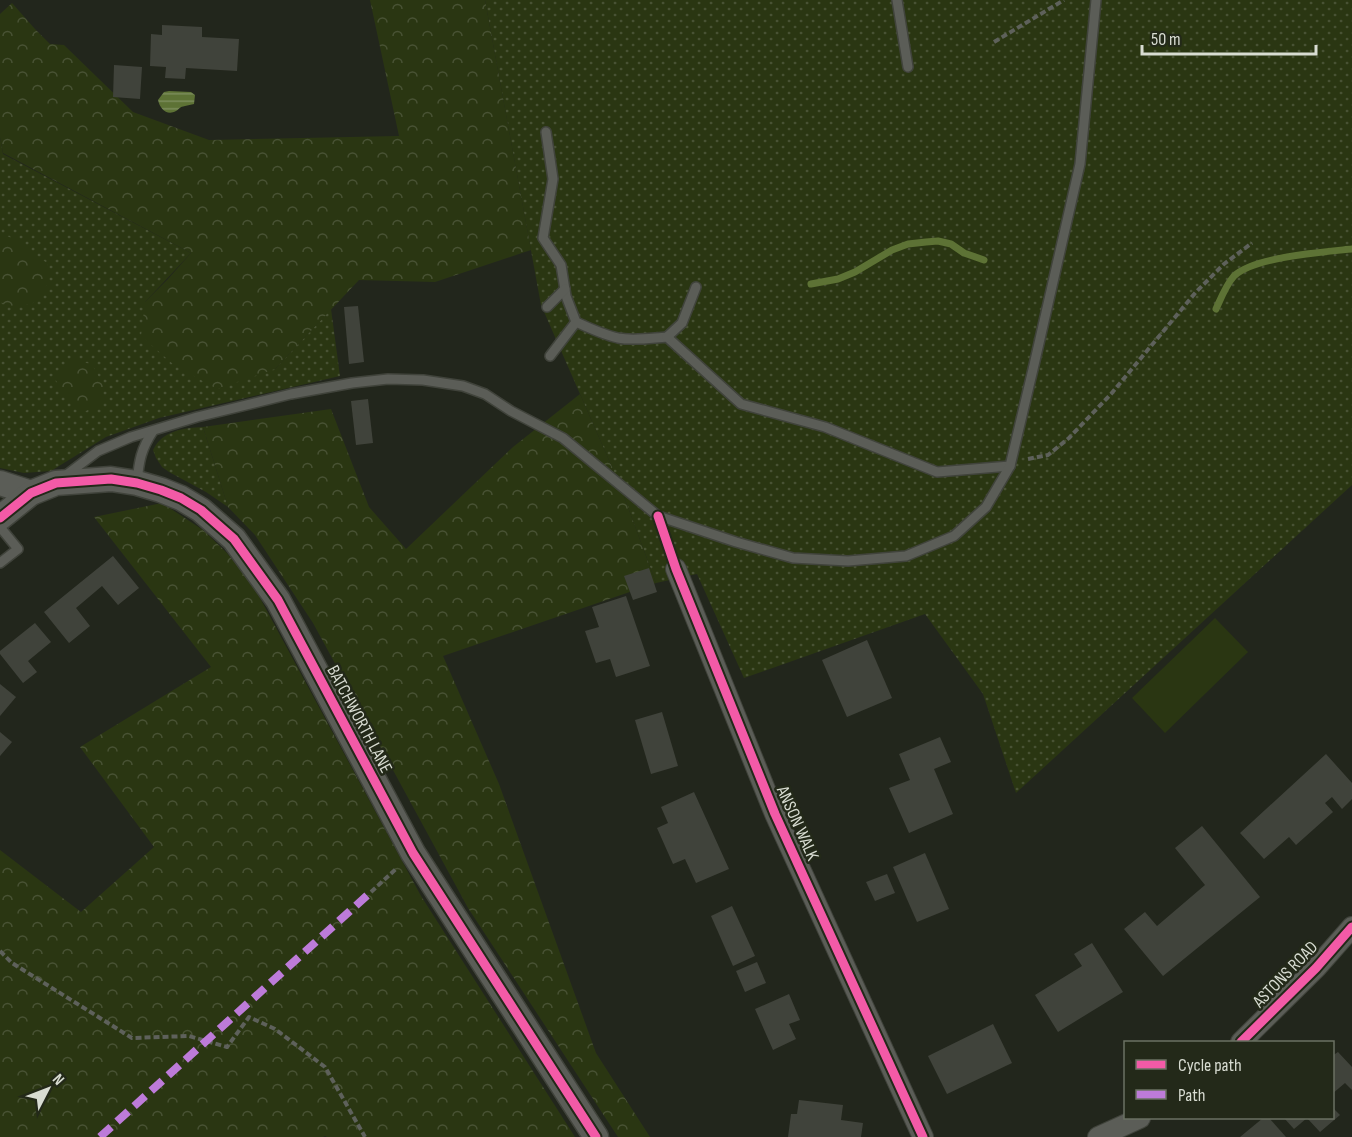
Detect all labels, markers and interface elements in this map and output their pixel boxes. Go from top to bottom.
scale bar [1142,18,1316,56]
text: 50 m [1151,29,1181,50]
street label: BATCHWORTH LANE [322,662,397,777]
street label: ANSON WALK [771,782,824,864]
street label: ASTONS ROAD [1248,937,1322,1013]
legend [1124,1041,1334,1119]
text: Cycle path [1178,1055,1242,1076]
north arrow [18,1059,78,1119]
text: N [48,1070,68,1089]
text: Path [1178,1085,1206,1106]

